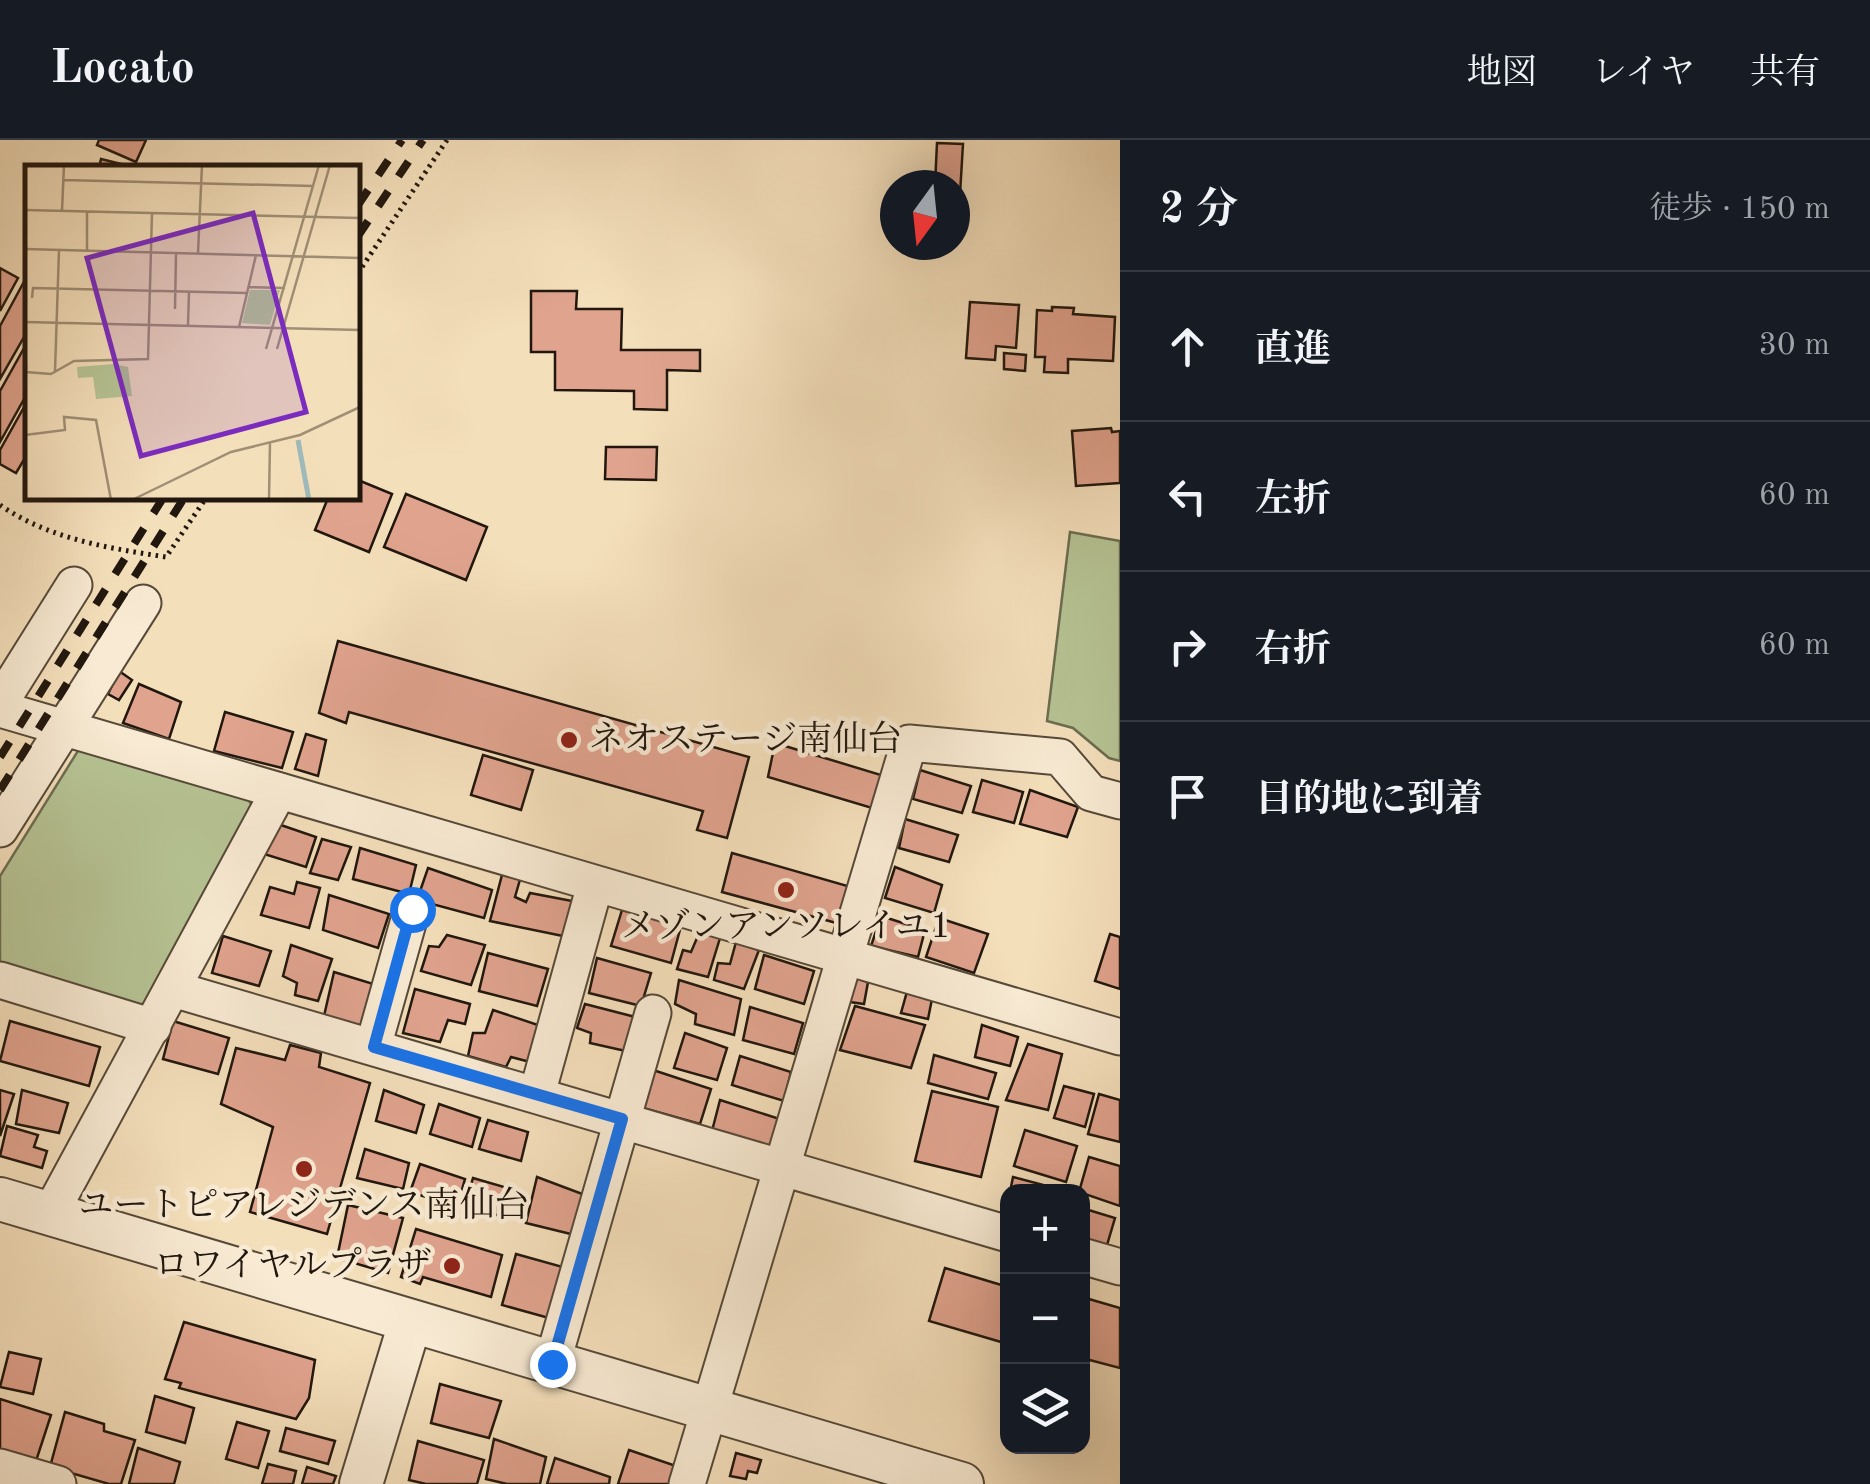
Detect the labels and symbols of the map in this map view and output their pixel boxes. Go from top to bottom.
inset map [25,165,360,500]
north arrow [880,170,970,260]
place label: ネオステージ南仙台 [589,720,902,758]
marker: ネオステージ南仙台 [558,729,580,751]
marker: メゾンアンソレイユ1 [775,879,797,901]
route start [390,887,436,933]
place label: メゾンアンソレイユ1 [621,907,951,945]
marker: ユートピアレジデンス南仙台 [293,1158,315,1180]
place label: ユートピアレジデンス南仙台 [79,1186,529,1224]
place label: ロワイヤルプラザ [153,1247,432,1284]
marker: ロワイヤルプラザ [441,1255,463,1277]
route end [530,1342,576,1388]

